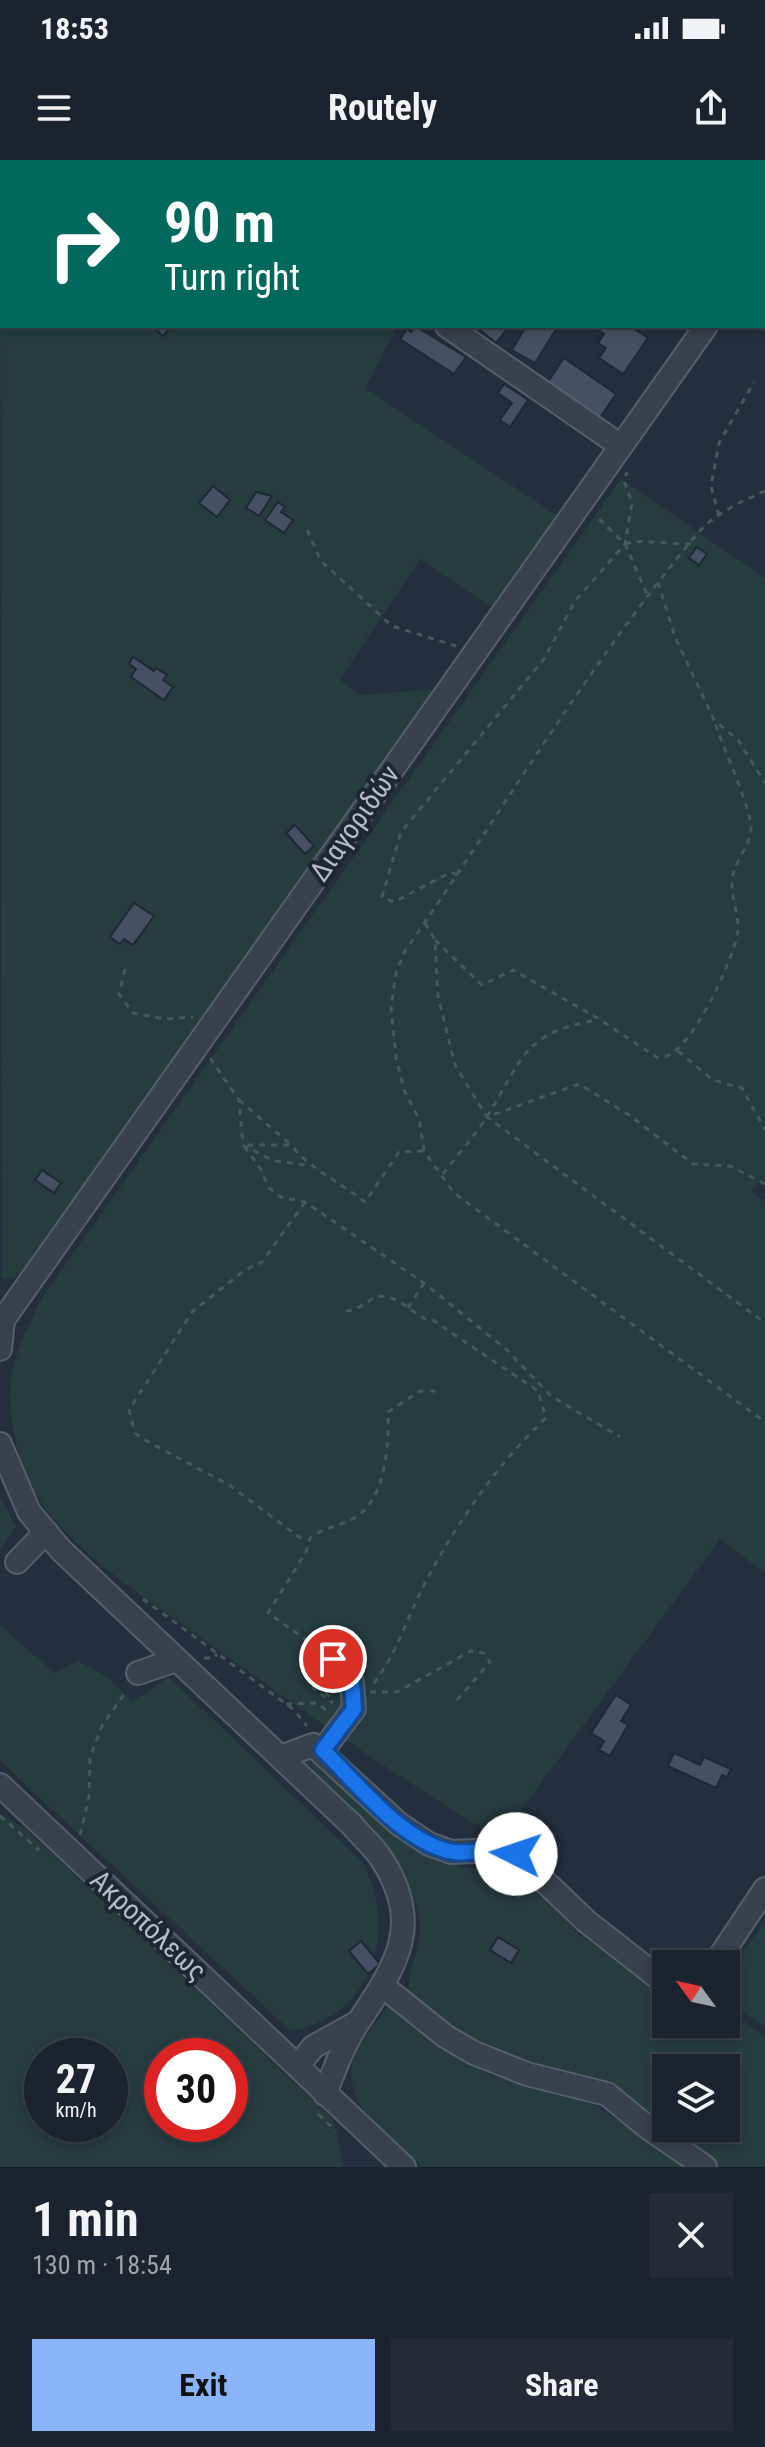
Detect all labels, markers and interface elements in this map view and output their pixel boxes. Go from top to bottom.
text: 18:53 [40,11,109,46]
icon: menu [32,86,76,130]
icon: share [689,86,733,130]
text: Routely [328,87,437,129]
text: 90 m [164,190,275,256]
icon: right [32,192,136,296]
text: Turn right [164,257,300,299]
street label: Διαγοριδών [303,759,406,888]
pin [299,1625,367,1693]
icon: arrive [311,1637,355,1681]
position arrow [474,1812,558,1896]
street label: Ακροπόλεως [84,1863,213,1987]
north arrow [652,1950,740,2038]
map controls [652,1950,740,2142]
speed limit sign: 30 [144,2038,248,2142]
button: layers [652,2054,740,2142]
text: 27 [56,2056,96,2103]
text: km/h [55,2098,97,2122]
text: 1 min [32,2191,139,2248]
button: close [649,2193,733,2277]
text: 130 m · 18:54 [32,2250,172,2280]
button: Exit [32,2339,375,2431]
button: Share [391,2339,733,2431]

